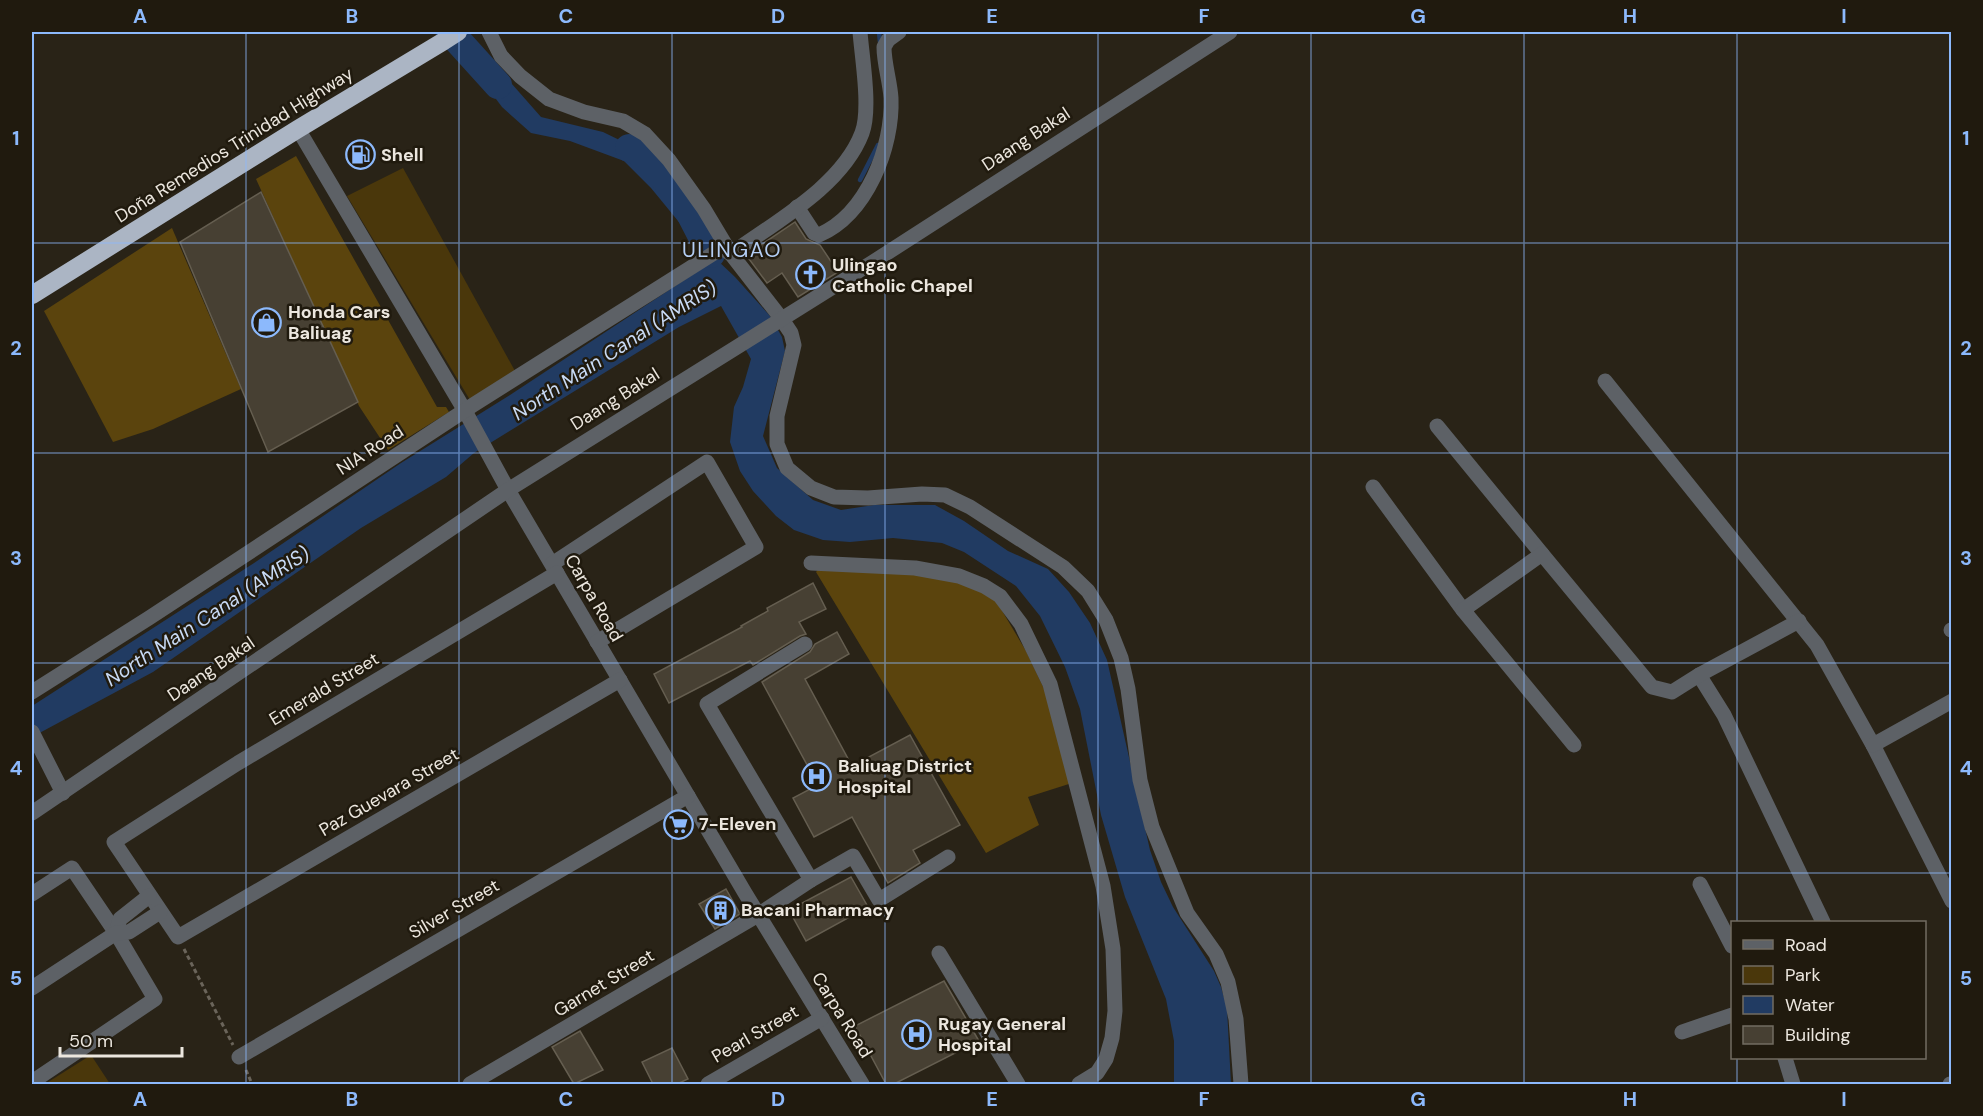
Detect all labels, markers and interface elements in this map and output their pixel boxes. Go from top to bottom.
text: A [133,3,147,29]
text: B [346,3,358,29]
text: C [559,3,573,29]
text: D [771,3,785,29]
text: E [986,3,998,29]
text: F [1198,3,1210,29]
text: G [1410,3,1426,29]
text: H [1623,3,1637,29]
text: I [1841,3,1847,29]
street label: Doña Remedios Trinidad Highway [110,62,358,228]
street label: Daang Bakal [977,102,1075,176]
text: 1 [12,125,20,151]
text: 1 [1962,125,1970,151]
fuel station icon: Shell [344,139,376,171]
place label: Shell [381,143,423,167]
district label: ULINGAO [682,236,782,264]
place label: Ulingao Catholic Chapel [832,253,973,298]
church icon: Ulingao Catholic Chapel [795,259,827,291]
water label: North Main Canal (AMRIS) [507,274,722,426]
place label: Honda Cars Baliuag [288,300,390,345]
shop icon: Honda Cars Baliuag [251,306,283,338]
text: 2 [10,335,22,361]
text: 2 [1960,335,1972,361]
street label: Daang Bakal [566,362,664,436]
street label: NIA Road [332,419,408,481]
water label: North Main Canal (AMRIS) [100,540,315,692]
text: 3 [10,545,22,571]
text: 3 [1960,545,1972,571]
street label: Carpa Road [559,550,629,646]
street label: Daang Bakal [163,631,259,707]
street label: Emerald Street [265,647,383,731]
street label: Paz Guevara Street [315,742,463,842]
place label: Baliuag District Hospital [838,754,972,799]
text: 4 [10,755,23,781]
text: 4 [1960,755,1973,781]
hospital icon: Baliuag District Hospital [801,760,833,792]
supermarket icon: 7-Eleven [662,808,694,840]
place label: 7-Eleven [699,812,776,836]
street label: Silver Street [404,873,504,945]
building icon: Bacani Pharmacy [704,894,736,926]
place label: Bacani Pharmacy [741,898,894,922]
legend [1731,921,1926,1059]
text: Road [1785,933,1827,957]
street label: Garnet Street [549,944,659,1022]
text: Park [1785,963,1821,987]
text: 5 [10,965,22,991]
text: 5 [1960,965,1972,991]
street label: Carpa Road [806,967,878,1063]
text: Water [1785,993,1835,1017]
street label: Pearl Street [707,1000,803,1068]
place label: Rugay General Hospital [938,1012,1066,1057]
hospital icon: Rugay General Hospital [901,1018,933,1050]
scale bar [60,1020,182,1058]
text: Building [1785,1023,1850,1047]
text: 50 m [69,1029,113,1053]
text: A [133,1086,147,1112]
text: B [346,1086,358,1112]
text: C [559,1086,573,1112]
text: D [771,1086,785,1112]
text: E [986,1086,998,1112]
text: F [1198,1086,1210,1112]
text: G [1410,1086,1426,1112]
text: H [1623,1086,1637,1112]
text: I [1841,1086,1847,1112]

